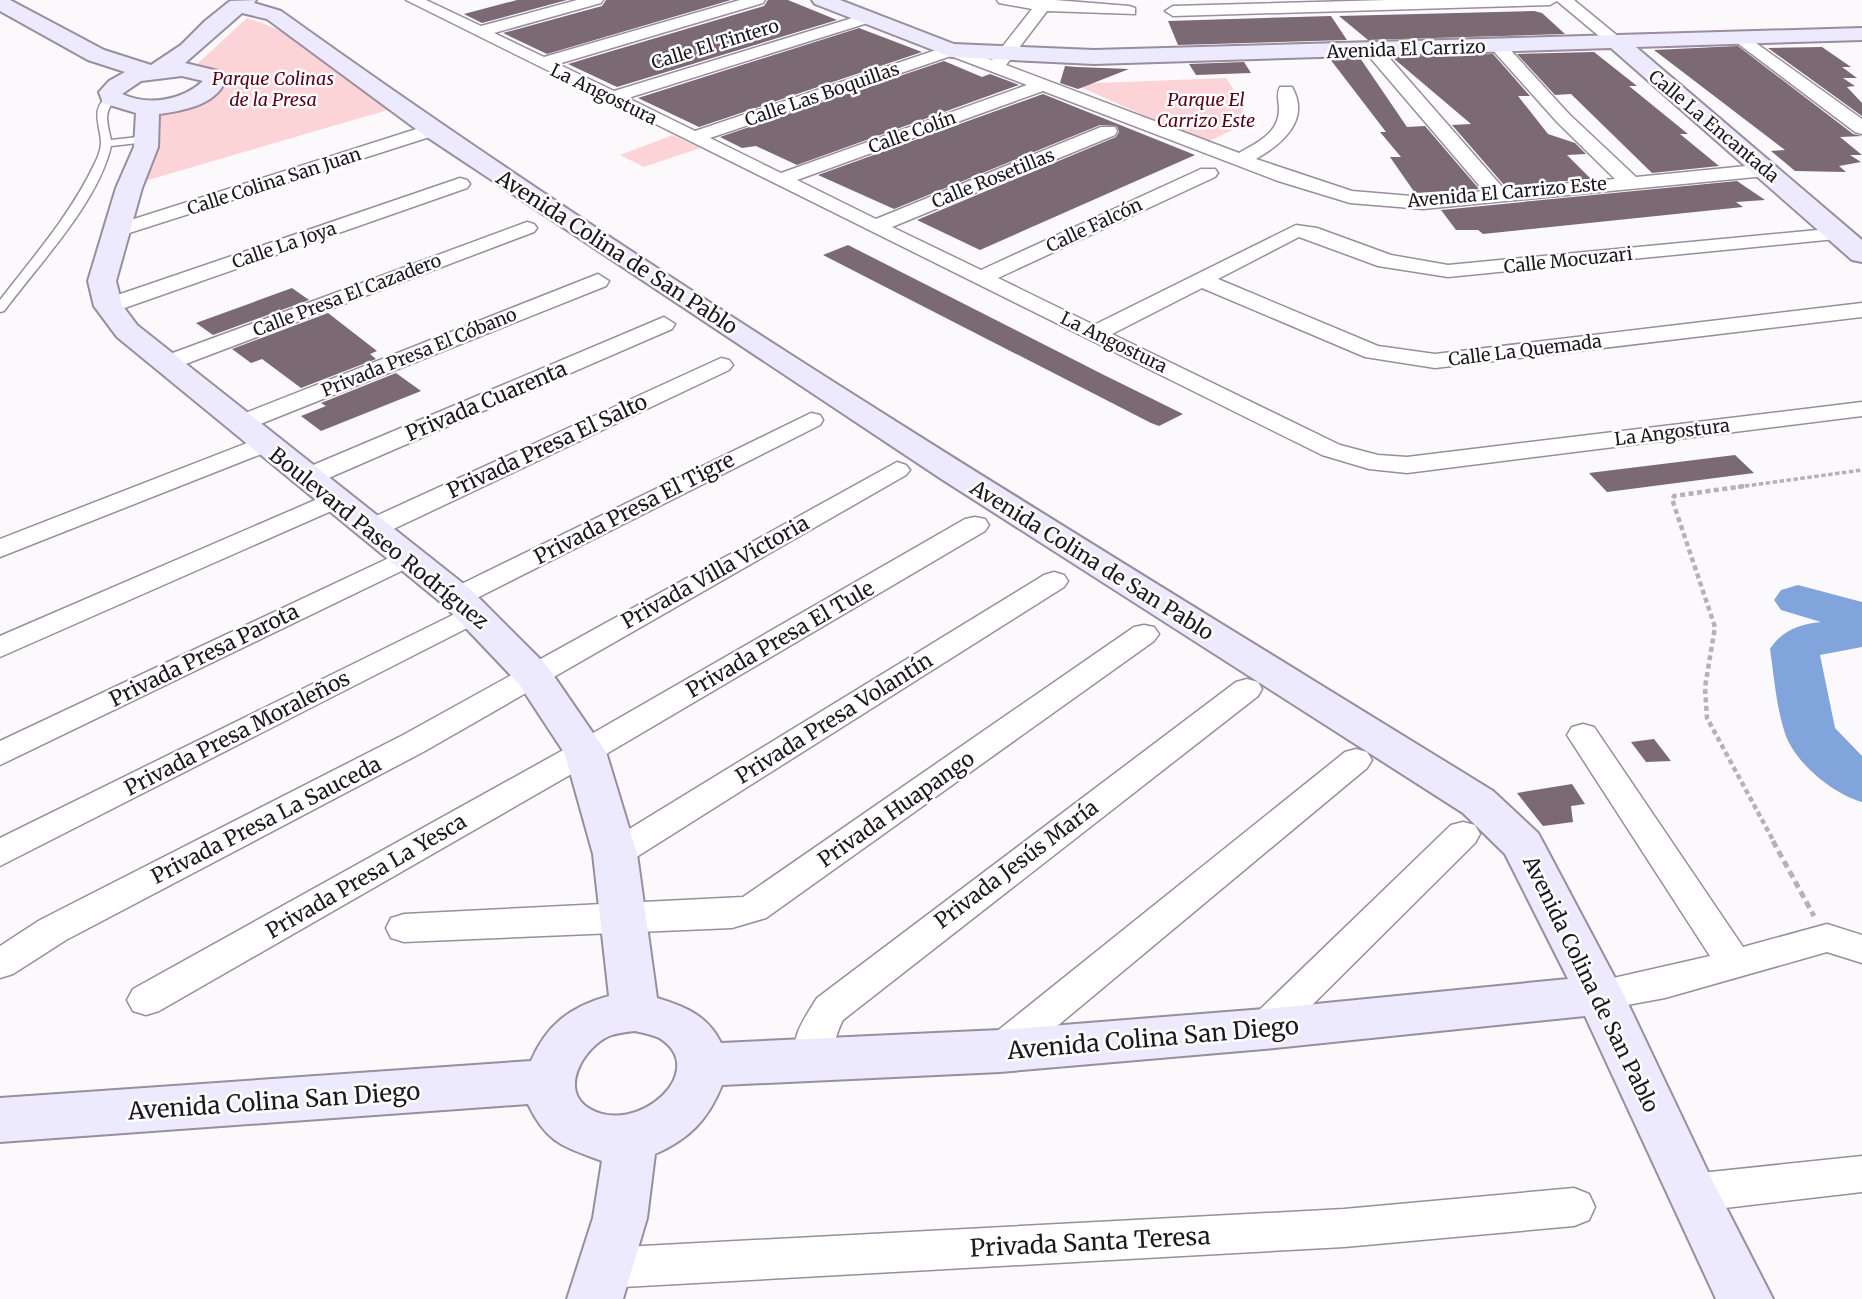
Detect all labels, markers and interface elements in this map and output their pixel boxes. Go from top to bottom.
street label: Calle El Tintero [648,14,782,74]
street label: Avenida El Carrizo [1325,35,1486,63]
street label: Calle Las Boquillas [742,57,902,131]
street label: La Angostura [547,58,661,130]
street label: Calle La Encantada [1644,65,1784,188]
park label: Parque Colinas de la Presa [212,67,334,111]
park label: Parque El Carrizo Este [1157,88,1255,132]
street label: Calle Colín [865,105,959,158]
street label: Calle Colina San Juan [184,142,364,220]
street label: Calle Rosetillas [928,143,1058,213]
street label: Avenida Colina de San Pablo [491,163,743,340]
street label: Avenida El Carrizo Este [1405,172,1608,212]
street label: Calle Falcón [1042,193,1146,257]
street label: Calle La Joya [229,216,339,274]
street label: Calle Mocuzari [1503,242,1634,278]
street label: Calle Presa El Cazadero [250,248,444,342]
street label: Privada Presa El Cóbano [318,302,520,402]
street label: La Angostura [1057,306,1171,378]
street label: Calle La Quemada [1447,329,1603,371]
street label: Privada Cuarenta [401,355,571,447]
street label: Privada Presa El Salto [443,388,651,504]
street label: La Angostura [1613,413,1731,450]
street label: Boulevard Paseo Rodríguez [264,441,494,635]
street label: Privada Presa El Tigre [529,446,739,570]
street label: Avenida Colina de San Pablo [964,473,1219,646]
street label: Privada Villa Victoria [617,509,813,635]
street label: Privada Presa El Tule [681,574,879,704]
street label: Privada Presa Parota [105,597,303,713]
street label: Privada Presa Volantín [730,646,938,790]
street label: Privada Presa Moraleños [120,664,354,802]
street label: Privada Huapango [812,745,980,873]
street label: Privada Presa La Sauceda [146,750,386,890]
street label: Privada Jesús María [929,794,1103,934]
street label: Privada Presa La Yesca [261,808,471,944]
street label: Avenida Colina de San Pablo [1517,850,1665,1117]
street label: Avenida Colina San Diego [1005,1010,1300,1066]
street label: Avenida Colina San Diego [126,1075,421,1127]
street label: Privada Santa Teresa [969,1220,1211,1264]

